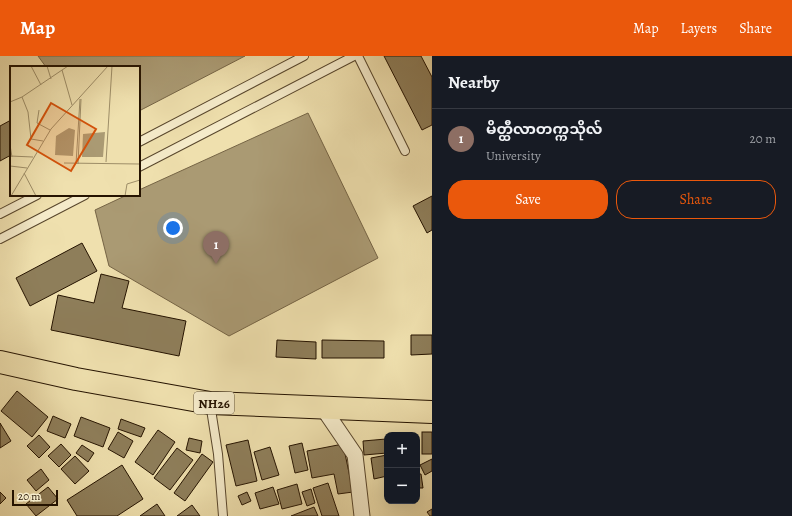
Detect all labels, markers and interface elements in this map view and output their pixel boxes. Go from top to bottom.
text: Map [20,15,55,41]
text: Map [633,19,659,38]
text: Layers [681,19,717,38]
text: Share [739,19,772,38]
inset map [10,66,140,196]
text: Nearby [448,71,499,94]
text: မိတ္ထီလာတက္ကသိုလ် [486,119,603,139]
text: 1 [459,130,463,147]
text: 20 m [750,130,776,147]
text: University [486,147,541,164]
button: Save [448,180,608,219]
button: Share [616,180,776,219]
your location [163,218,183,238]
pin: 1 [203,231,229,264]
road number: NH26 [194,392,234,414]
map controls [384,432,420,504]
button: + [384,432,420,468]
button: − [384,468,420,504]
scale bar [12,488,58,507]
text: 20 m [18,489,40,504]

